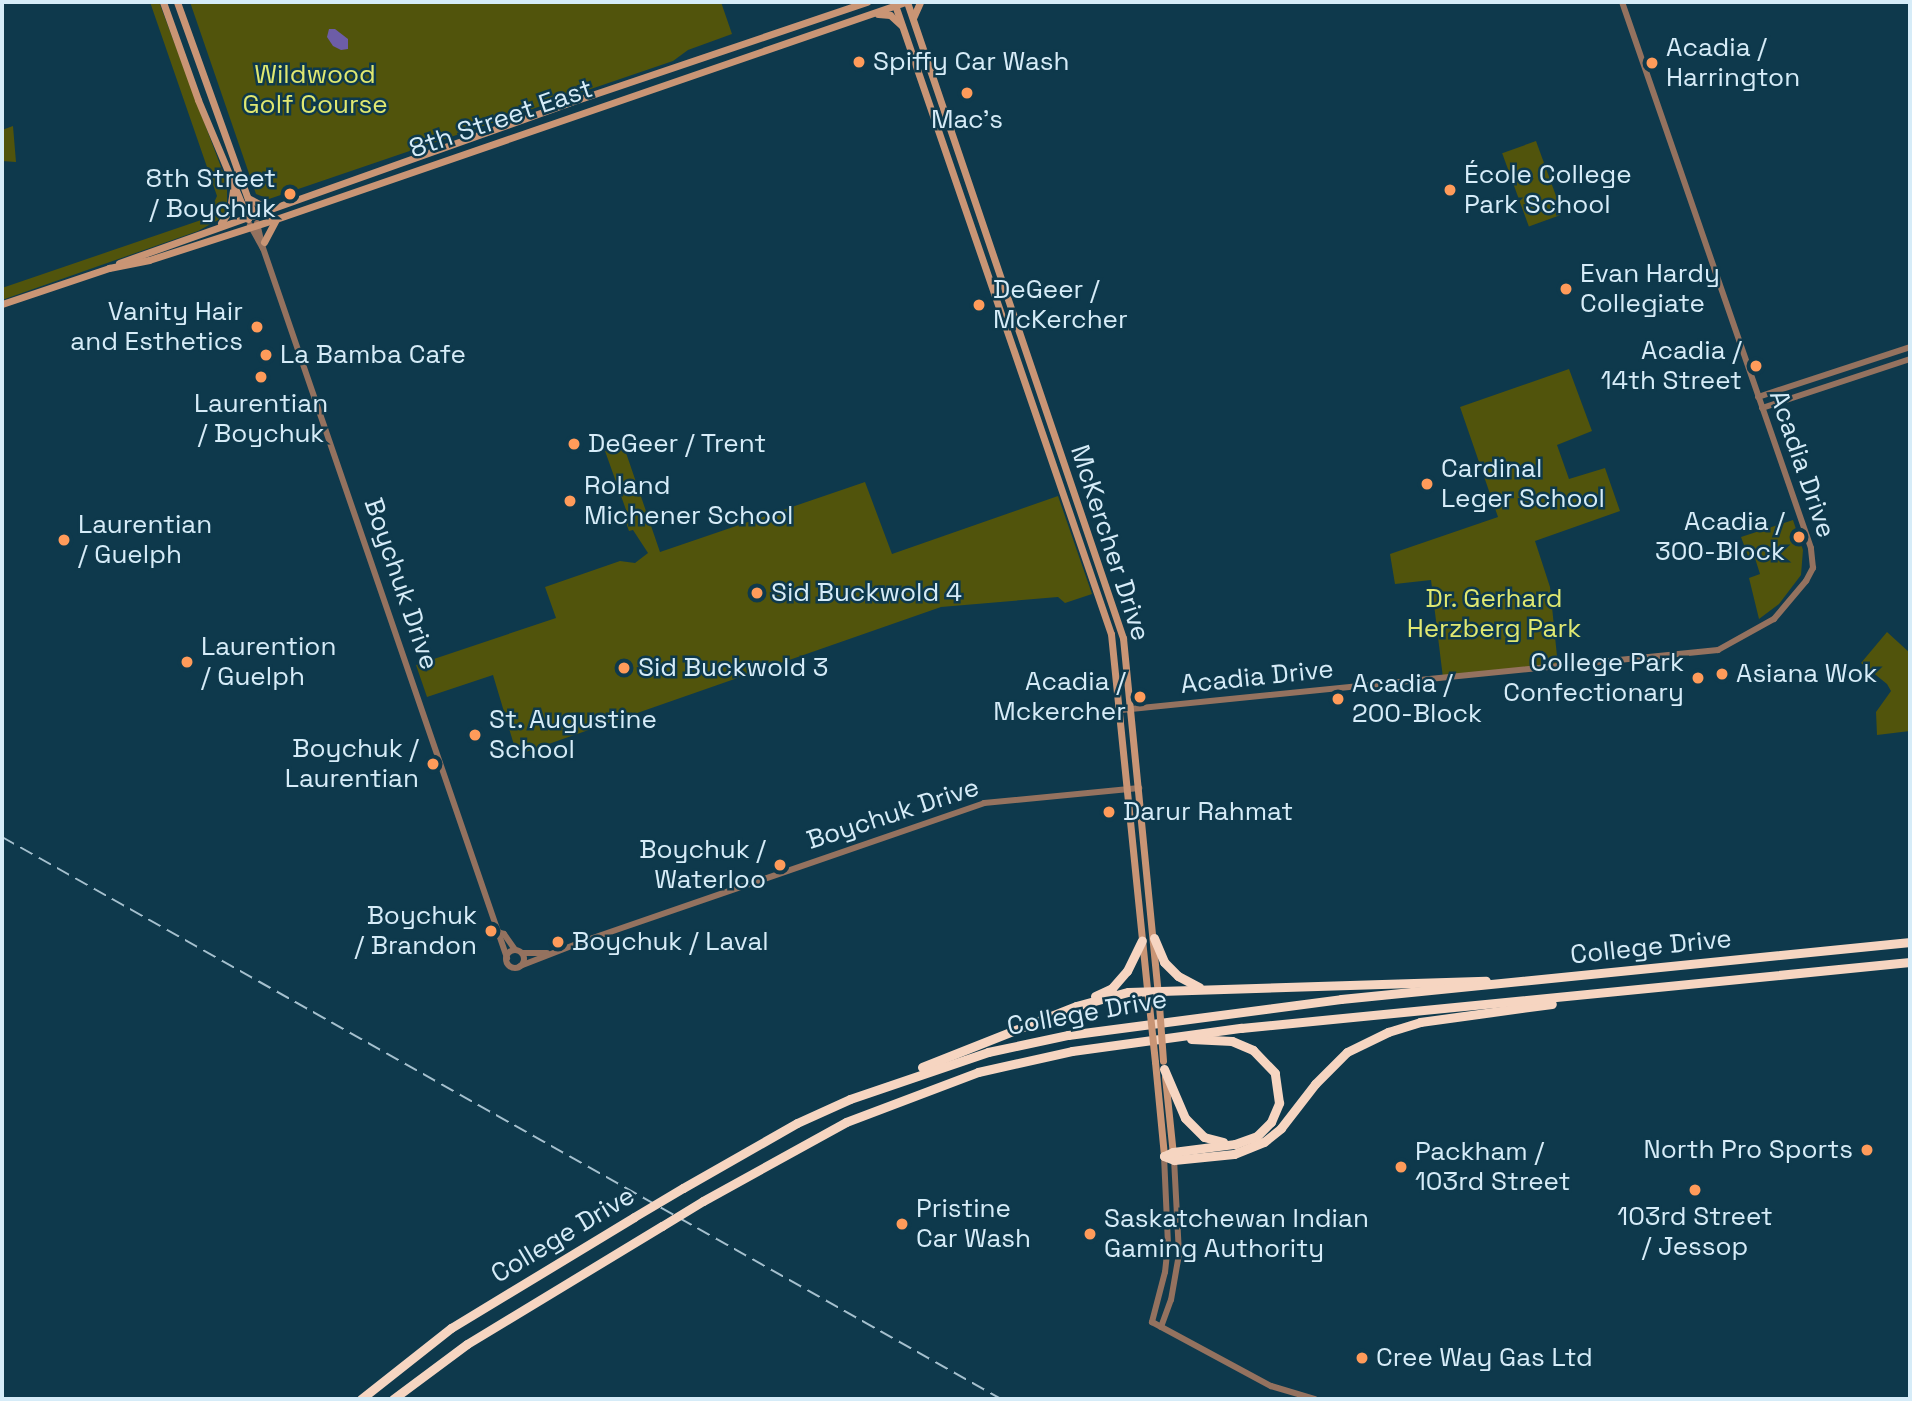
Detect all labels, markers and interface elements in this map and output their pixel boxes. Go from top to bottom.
place label: Acadia / Harrington [1666,32,1800,94]
place label: Spiffy Car Wash [873,46,1070,78]
marker: Spiffy Car Wash [851,54,867,70]
marker: Acadia / Harrington [1644,55,1660,71]
park label: Wildwood Golf Course [242,59,388,120]
street label: 8th Street East [405,73,597,165]
marker: Mac's [959,85,975,101]
place label: Mac's [931,104,1003,136]
place label: École College Park School [1464,159,1632,220]
place label: 8th Street / Boychuk [146,163,276,224]
marker: École College Park School [1442,182,1458,198]
marker: 8th Street / Boychuk [282,186,298,202]
place label: Evan Hardy Collegiate [1580,258,1720,320]
place label: DeGeer / McKercher [993,274,1128,336]
marker: Evan Hardy Collegiate [1558,281,1574,297]
place label: Vanity Hair and Esthetics [70,296,243,358]
marker: DeGeer / McKercher [971,297,987,313]
marker: Vanity Hair and Esthetics [249,319,265,335]
place label: Acadia / 14th Street [1601,335,1742,396]
place label: La Bamba Cafe [280,339,466,371]
marker: La Bamba Cafe [258,347,274,363]
marker: Acadia / 14th Street [1748,358,1764,374]
marker: Laurentian / Boychuk [253,369,269,385]
street label: Acadia Drive [1762,386,1842,542]
place label: Laurentian / Boychuk [194,388,328,450]
place label: DeGeer / Trent [588,428,767,460]
marker: DeGeer / Trent [566,436,582,452]
street label: McKercher Drive [1064,441,1156,645]
place label: Cardinal Leger School [1441,453,1605,514]
place label: Roland Michener School [584,470,793,532]
marker: Cardinal Leger School [1419,476,1435,492]
marker: Roland Michener School [562,493,578,509]
street label: Boychuk Drive [357,494,445,674]
place label: Acadia / 300-Block [1655,506,1785,568]
place label: Laurentian / Guelph [78,509,212,570]
marker: Acadia / 300-Block [1791,529,1807,545]
marker: Laurentian / Guelph [56,532,72,548]
place label: Sid Buckwold 4 [771,577,962,609]
park label: Dr. Gerhard Herzberg Park [1407,583,1581,644]
marker: Sid Buckwold 4 [749,585,765,601]
place label: Laurention / Guelph [201,631,336,692]
place label: College Park Confectionary [1503,647,1684,708]
place label: Sid Buckwold 3 [638,652,829,684]
street label: Acadia Drive [1179,653,1335,701]
marker: Laurention / Guelph [179,654,195,670]
place label: Asiana Wok [1736,658,1877,690]
marker: Sid Buckwold 3 [616,660,632,676]
place label: Acadia / Mckercher [993,666,1126,728]
marker: Asiana Wok [1714,666,1730,682]
place label: Acadia / 200-Block [1352,668,1482,730]
marker: College Park Confectionary [1690,670,1706,686]
marker: Acadia / Mckercher [1132,689,1148,705]
marker: Acadia / 200-Block [1330,691,1346,707]
place label: St. Augustine School [489,704,658,766]
marker: St. Augustine School [467,727,483,743]
place label: Boychuk / Laurentian [285,733,419,794]
marker: Boychuk / Laurentian [425,756,441,772]
street label: Boychuk Drive [803,771,983,857]
place label: Darur Rahmat [1123,796,1293,828]
marker: Darur Rahmat [1101,804,1117,820]
place label: Boychuk / Waterloo [639,834,766,896]
marker: Boychuk / Waterloo [772,857,788,873]
place label: Boychuk / Brandon [355,900,477,962]
marker: Boychuk / Brandon [483,923,499,939]
street label: College Drive [1569,923,1733,971]
place label: Boychuk / Laval [572,926,769,958]
marker: Boychuk / Laval [550,934,566,950]
street label: College Drive [1005,984,1169,1042]
place label: North Pro Sports [1643,1134,1853,1166]
place label: Packham / 103rd Street [1415,1136,1570,1198]
marker: North Pro Sports [1859,1142,1875,1158]
marker: Packham / 103rd Street [1393,1159,1409,1175]
street label: College Drive [486,1180,640,1290]
marker: 103rd Street / Jessop [1687,1182,1703,1198]
place label: Pristine Car Wash [916,1193,1031,1254]
place label: 103rd Street / Jessop [1617,1201,1773,1262]
place label: Saskatchewan Indian Gaming Authority [1104,1203,1369,1264]
marker: Pristine Car Wash [894,1216,910,1232]
marker: Saskatchewan Indian Gaming Authority [1082,1226,1098,1242]
place label: Cree Way Gas Ltd [1376,1342,1593,1374]
marker: Cree Way Gas Ltd [1354,1350,1370,1366]

